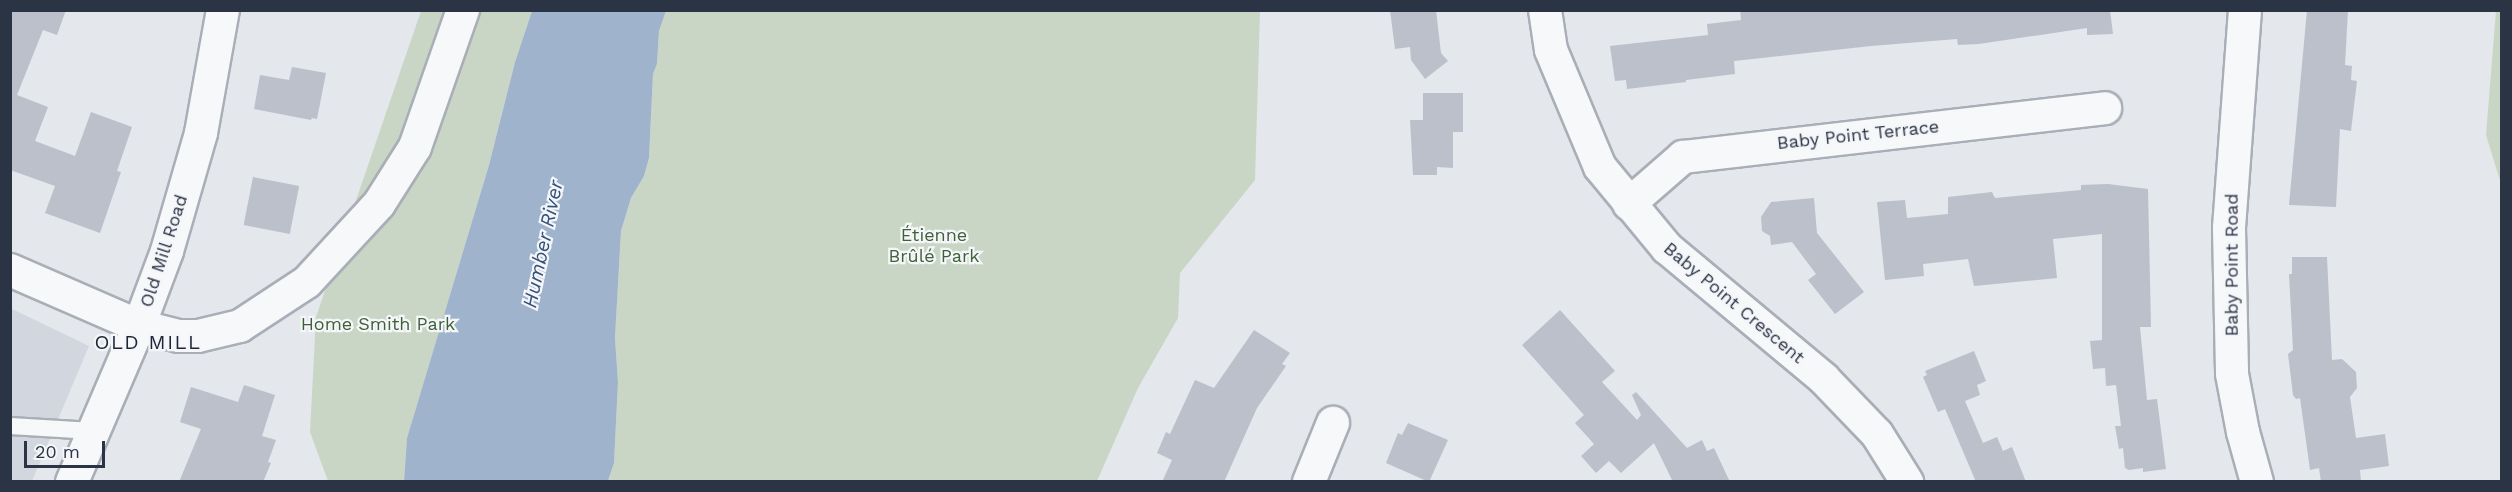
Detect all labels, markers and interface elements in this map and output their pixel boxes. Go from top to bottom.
street label: Baby Point Terrace [1775,116,1941,154]
water label: Humber River [518,178,568,310]
street label: Old Mill Road [136,192,192,310]
street label: Baby Point Road [2221,193,2243,337]
park label: Étienne Brûlé Park [889,225,979,268]
street label: Baby Point Crescent [1659,238,1809,368]
park label: Home Smith Park [301,313,455,335]
district label: OLD MILL [94,330,202,354]
scale bar [27,429,108,467]
text: 20 m [35,441,80,462]

